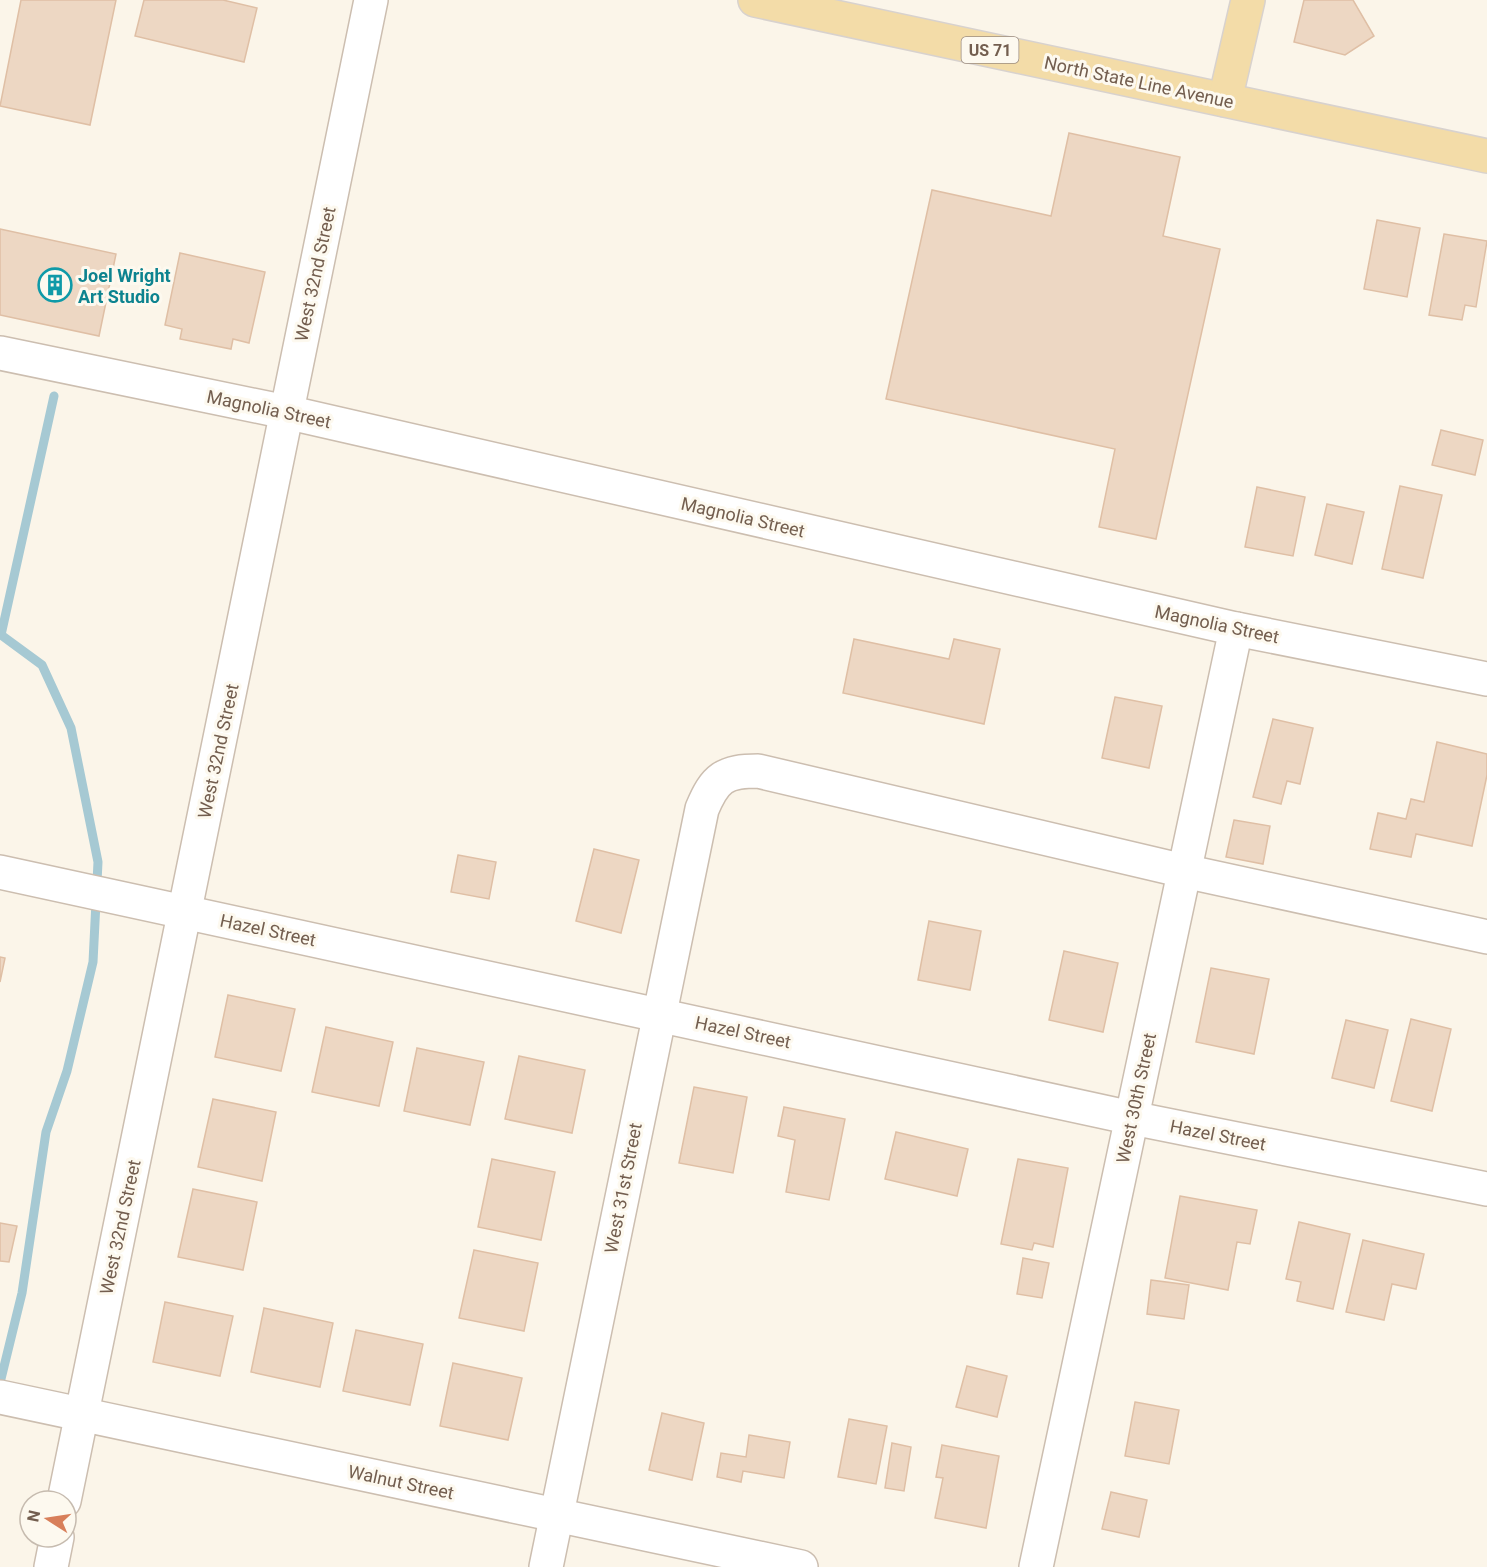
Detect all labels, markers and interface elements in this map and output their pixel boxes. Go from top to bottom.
road number: US 71 [962,37,1018,63]
street label: North State Line Avenue [1042,52,1236,112]
street label: West 32nd Street [290,205,340,343]
place label: Joel Wright Art Studio [78,265,171,307]
building icon: Joel Wright Art Studio [37,267,73,303]
street label: Magnolia Street [205,386,333,432]
street label: Magnolia Street [679,493,807,541]
street label: Magnolia Street [1153,601,1281,647]
street label: West 32nd Street [193,682,243,820]
street label: Hazel Street [218,910,318,950]
street label: Hazel Street [693,1012,793,1052]
street label: West 30th Street [1112,1031,1160,1165]
street label: Hazel Street [1168,1115,1268,1155]
street label: West 31st Street [600,1121,646,1255]
street label: West 32nd Street [95,1158,145,1296]
street label: Walnut Street [346,1461,456,1503]
north arrow [18,1489,78,1549]
text: N [23,1508,44,1523]

